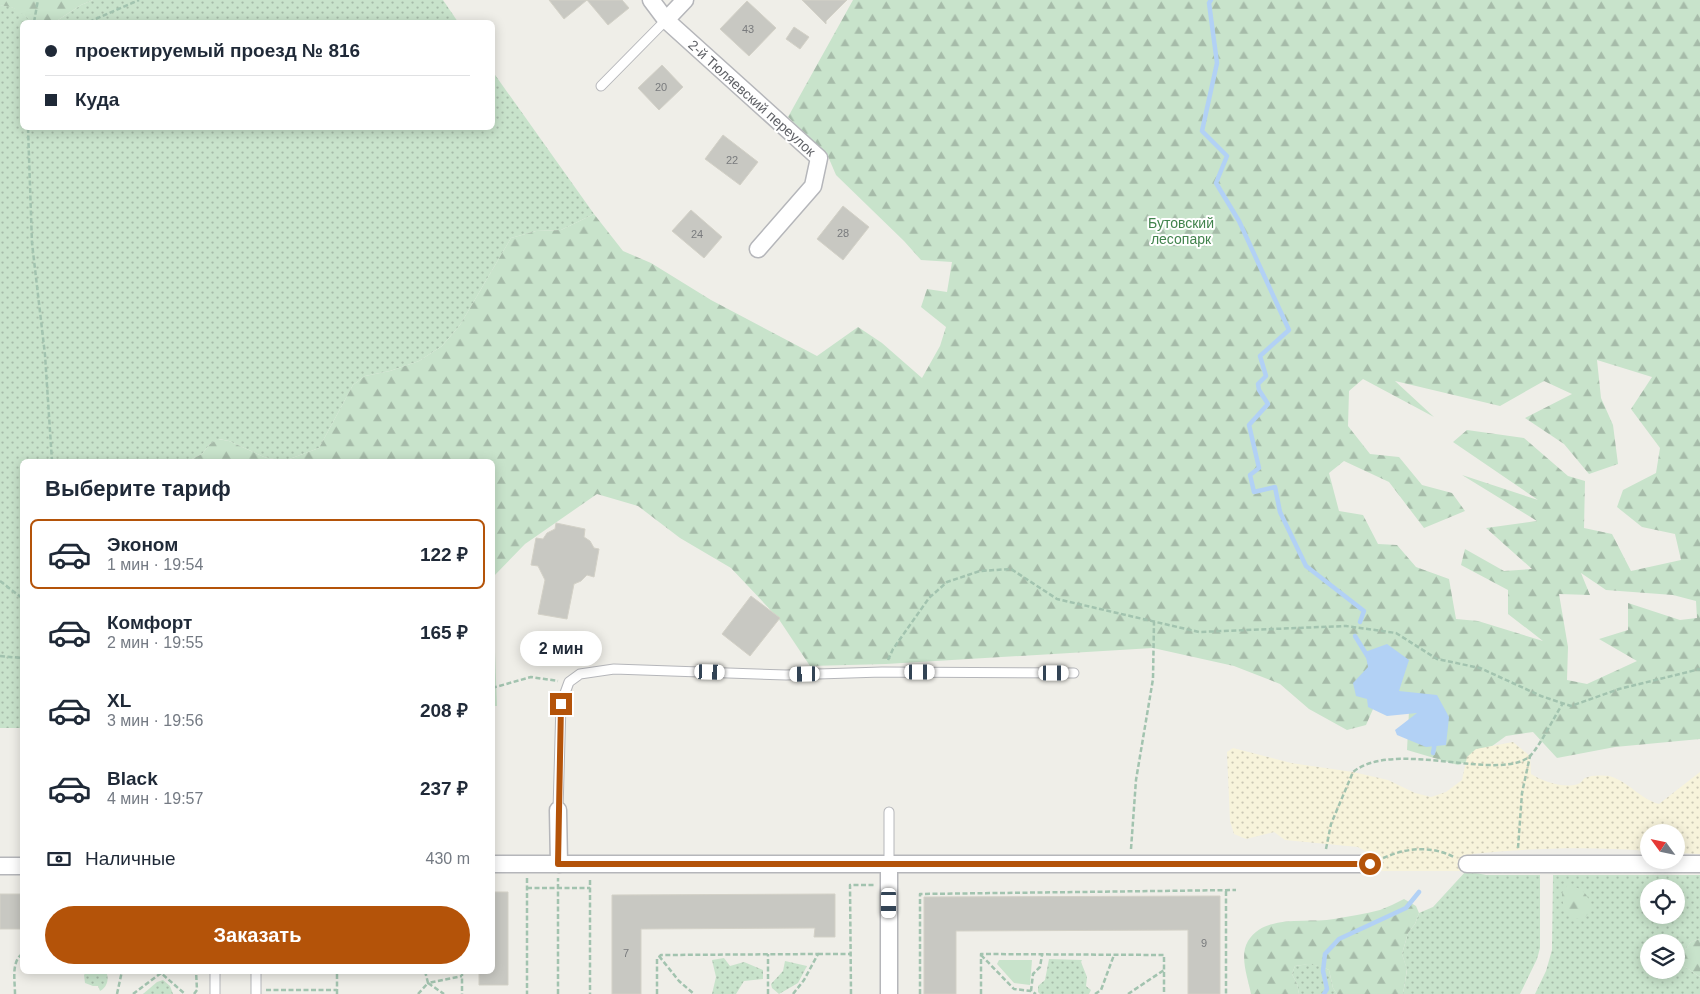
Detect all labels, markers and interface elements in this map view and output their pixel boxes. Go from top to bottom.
house number: 43 [742,23,754,35]
street label: 2-й Тюляевский переулок [685,37,819,160]
text: проектируемый проезд № 816 [75,40,360,61]
house number: 20 [655,81,667,93]
text: Куда [75,89,119,110]
house number: 22 [726,154,738,166]
park label: Бутовский лесопарк [1148,215,1214,247]
house number: 28 [837,227,849,239]
house number: 24 [691,228,703,240]
text: Выберите тариф [45,476,231,501]
icon: car [47,532,92,577]
text: Эконом [107,534,178,555]
text: 122 ₽ [420,544,468,565]
text: 1 мин · 19:54 [107,556,203,573]
icon: car [47,610,92,655]
text: Комфорт [107,612,192,633]
text: 165 ₽ [420,622,468,643]
callout: 2 мин [520,632,602,666]
text: 2 мин · 19:55 [107,634,203,651]
text: 2 мин [539,640,583,657]
car [694,664,725,680]
car [905,665,935,680]
car [789,666,820,682]
car [1039,666,1069,681]
icon: car [47,688,92,733]
text: XL [107,690,131,711]
route end [550,693,572,715]
text: 208 ₽ [420,700,468,721]
text: 3 мин · 19:56 [107,712,203,729]
icon: car [47,766,92,811]
text: Black [107,768,158,789]
text: 237 ₽ [420,778,468,799]
text: 4 мин · 19:57 [107,790,203,807]
north arrow [1640,824,1685,869]
map controls [1640,824,1685,979]
icon: cash [45,845,73,873]
text: Наличные [85,848,176,869]
text: 430 m [426,850,470,867]
route start [1359,853,1381,875]
button: locate [1640,879,1685,924]
car [881,888,896,918]
button: Заказать [45,906,470,964]
button: layers [1640,934,1685,979]
house number: 9 [1201,937,1207,949]
house number: 7 [623,947,629,959]

